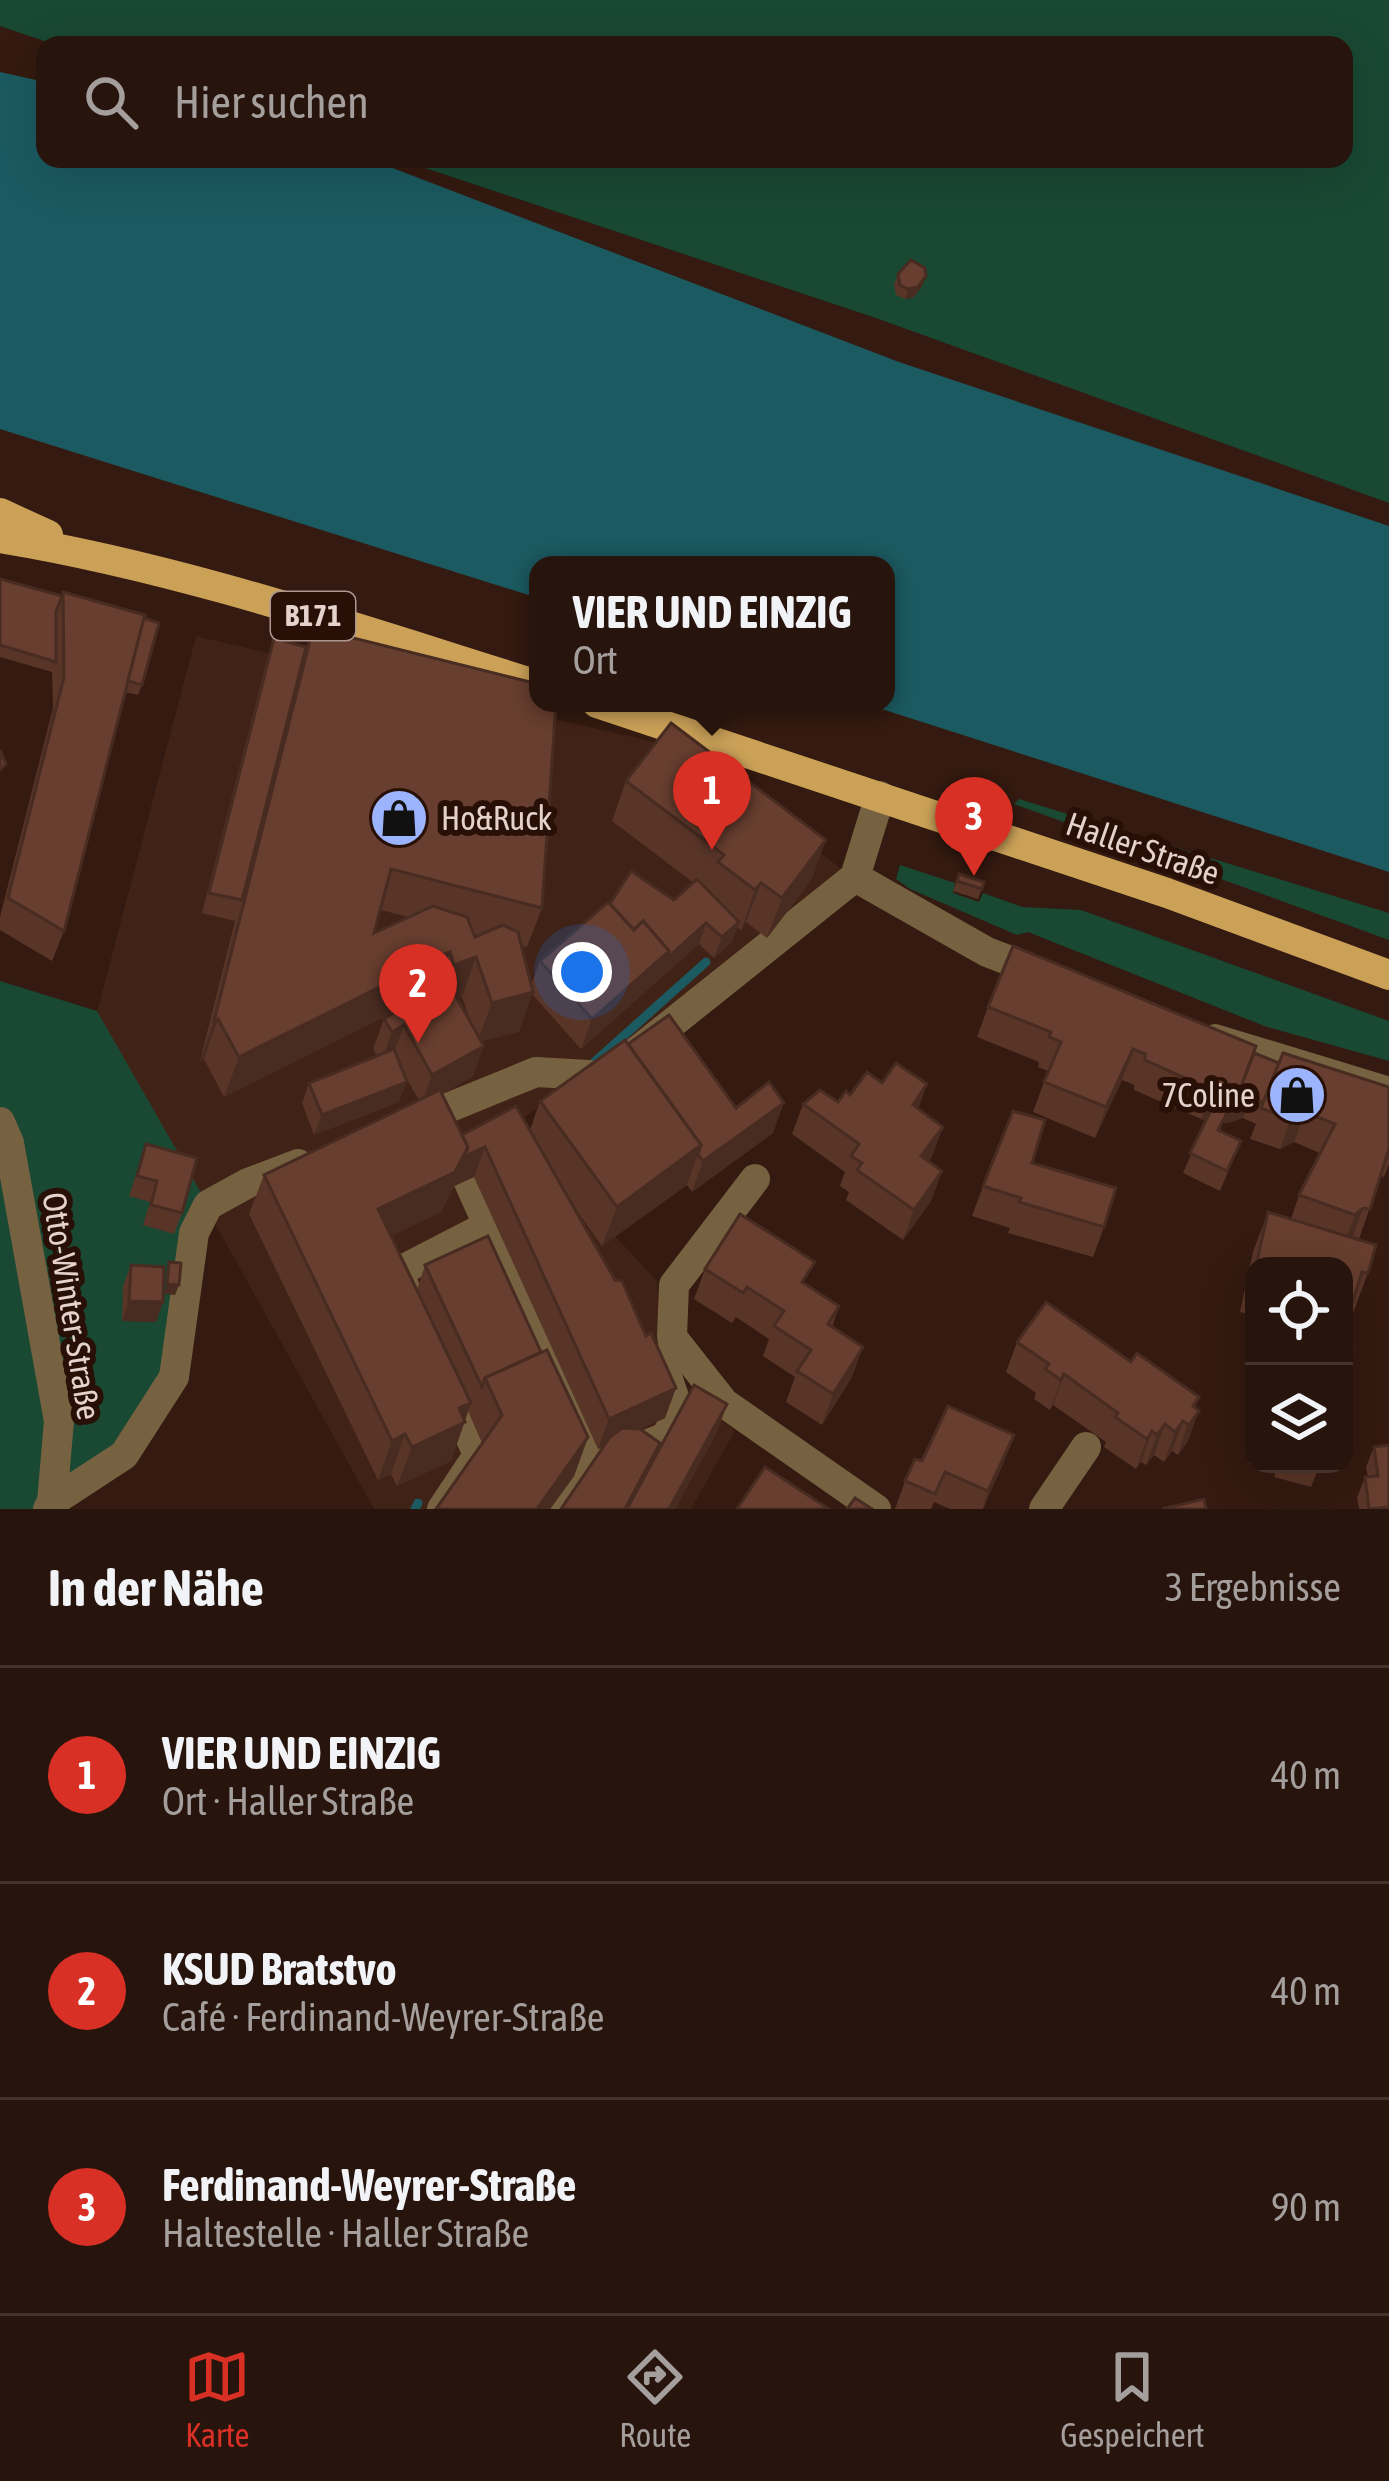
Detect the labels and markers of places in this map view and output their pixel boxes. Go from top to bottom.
pin: 1 [673,751,751,850]
pin: 3 [935,777,1013,876]
shop icon: Ho&Ruck [368,787,430,849]
place label: Ho&Ruck [441,799,552,837]
pin: 2 [379,944,457,1043]
shop icon: 7Coline [1266,1064,1328,1126]
place label: 7Coline [1162,1076,1255,1114]

